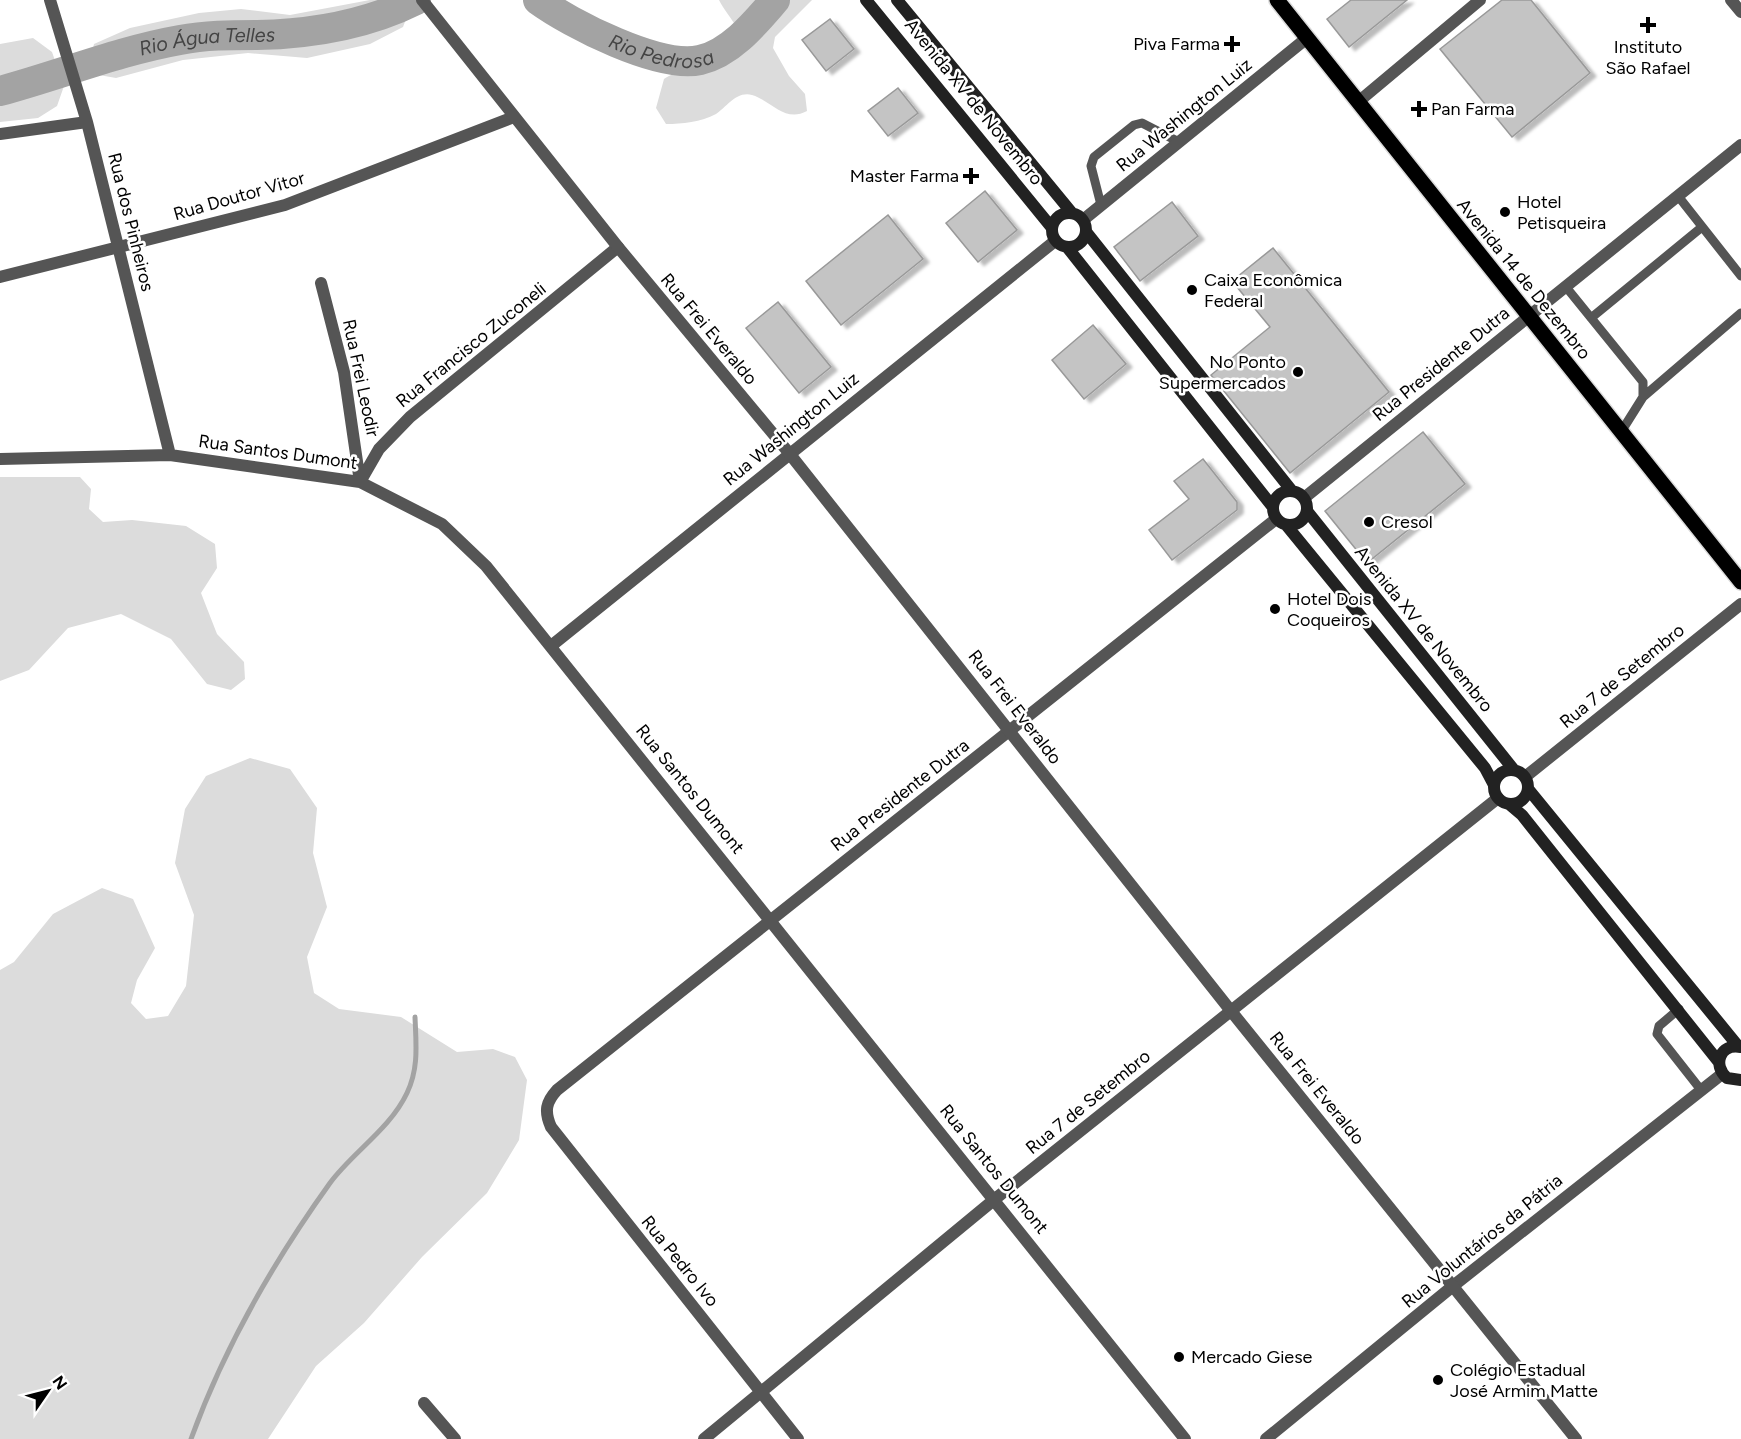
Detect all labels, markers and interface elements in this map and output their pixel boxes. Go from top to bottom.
street label: Avenida XV de Novembro [900,14,1048,190]
marker: Instituto São Rafael [1639,16,1657,34]
water label: Rio Água Telles [136,22,276,61]
water label: Rio Pedrosa [605,29,718,73]
place label: Piva Farma [1133,33,1220,55]
place label: Instituto São Rafael [1605,36,1691,79]
marker: Piva Farma [1225,37,1239,51]
street label: Rua Washington Luiz [1112,53,1256,176]
place label: Pan Farma [1431,98,1514,120]
marker: Pan Farma [1412,102,1426,116]
street label: Rua dos Pinheiros [103,150,159,294]
place label: Master Farma [850,165,959,187]
street label: Rua Doutor Vitor [171,167,307,225]
marker: Master Farma [964,169,978,183]
place label: Hotel Petisqueira [1517,191,1606,234]
street label: Avenida 14 de Dezembro [1452,194,1596,364]
marker: Hotel Petisqueira [1498,205,1512,219]
street label: Rua Frei Everaldo [656,269,762,389]
place label: Caixa Econômica Federal [1204,269,1342,312]
street label: Rua Francisco Zuconeli [392,278,550,412]
marker: Caixa Econômica Federal [1185,283,1199,297]
street label: Rua Presidente Dutra [1368,302,1514,426]
street label: Rua Frei Leodir [338,317,384,439]
place label: No Ponto Supermercados [1159,351,1286,394]
marker: No Ponto Supermercados [1291,365,1305,379]
street label: Rua Washington Luiz [719,367,863,490]
street label: Rua Santos Dumont [197,430,359,474]
place label: Cresol [1381,511,1433,533]
marker: Cresol [1362,515,1376,529]
street label: Avenida XV de Novembro [1350,541,1498,717]
place label: Hotel Dois Coqueiros [1287,588,1371,631]
marker: Hotel Dois Coqueiros [1268,602,1282,616]
street label: Rua 7 de Setembro [1555,619,1689,733]
street label: Rua Frei Everaldo [964,645,1066,769]
street label: Rua Santos Dumont [631,720,749,858]
street label: Rua Presidente Dutra [826,734,974,856]
street label: Rua Frei Everaldo [1265,1027,1369,1149]
street label: Rua 7 de Setembro [1021,1045,1155,1159]
street label: Rua Santos Dumont [935,1100,1053,1238]
street label: Rua Voluntários da Pátria [1397,1169,1567,1313]
street label: Rua Pedro Ivo [637,1211,723,1311]
place label: Mercado Giese [1191,1346,1313,1368]
marker: Mercado Giese [1172,1350,1186,1364]
place label: Colégio Estadual José Armim Matte [1450,1359,1598,1402]
north arrow [18,1361,78,1421]
text: N [49,1372,71,1393]
marker: Colégio Estadual José Armim Matte [1431,1373,1445,1387]

